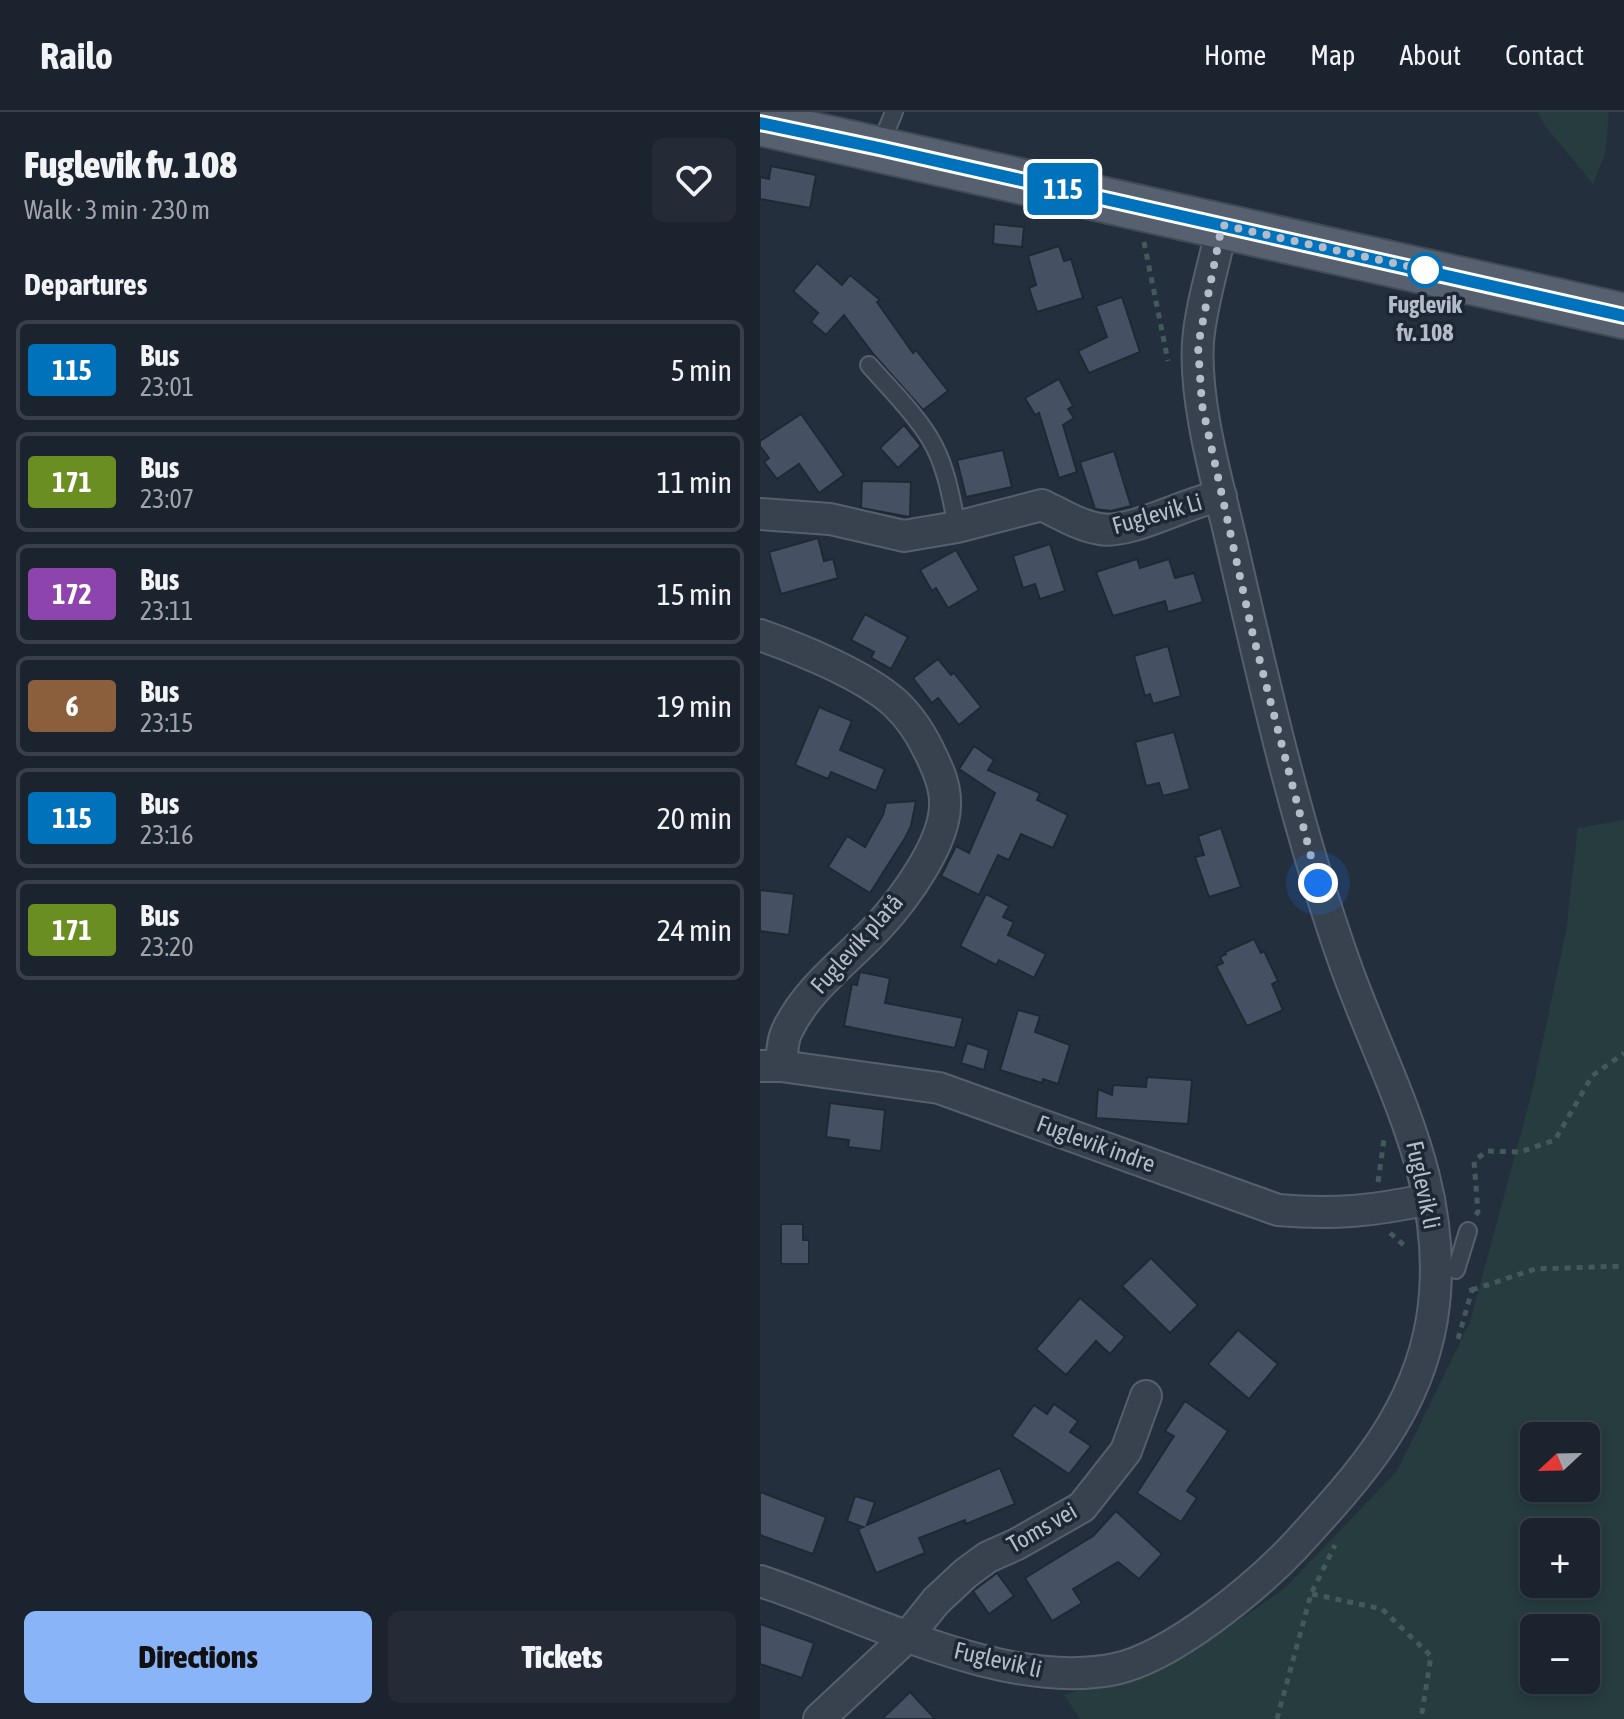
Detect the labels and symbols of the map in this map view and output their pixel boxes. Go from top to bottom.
line badge: 115 [1017,163,1109,215]
marker: Fuglevik fv. 108 [1408,253,1442,287]
place label: Fuglevik fv. 108 [1388,291,1462,346]
street label: Fuglevik Li [1109,488,1205,539]
your location [1298,863,1338,903]
street label: Fuglevik platå [805,888,908,999]
street label: Fuglevik indre [1033,1110,1159,1177]
street label: Fuglevik li [1401,1138,1446,1231]
north arrow [1520,1422,1600,1502]
street label: Toms vei [1002,1497,1081,1558]
street label: Fuglevik li [952,1636,1045,1683]

